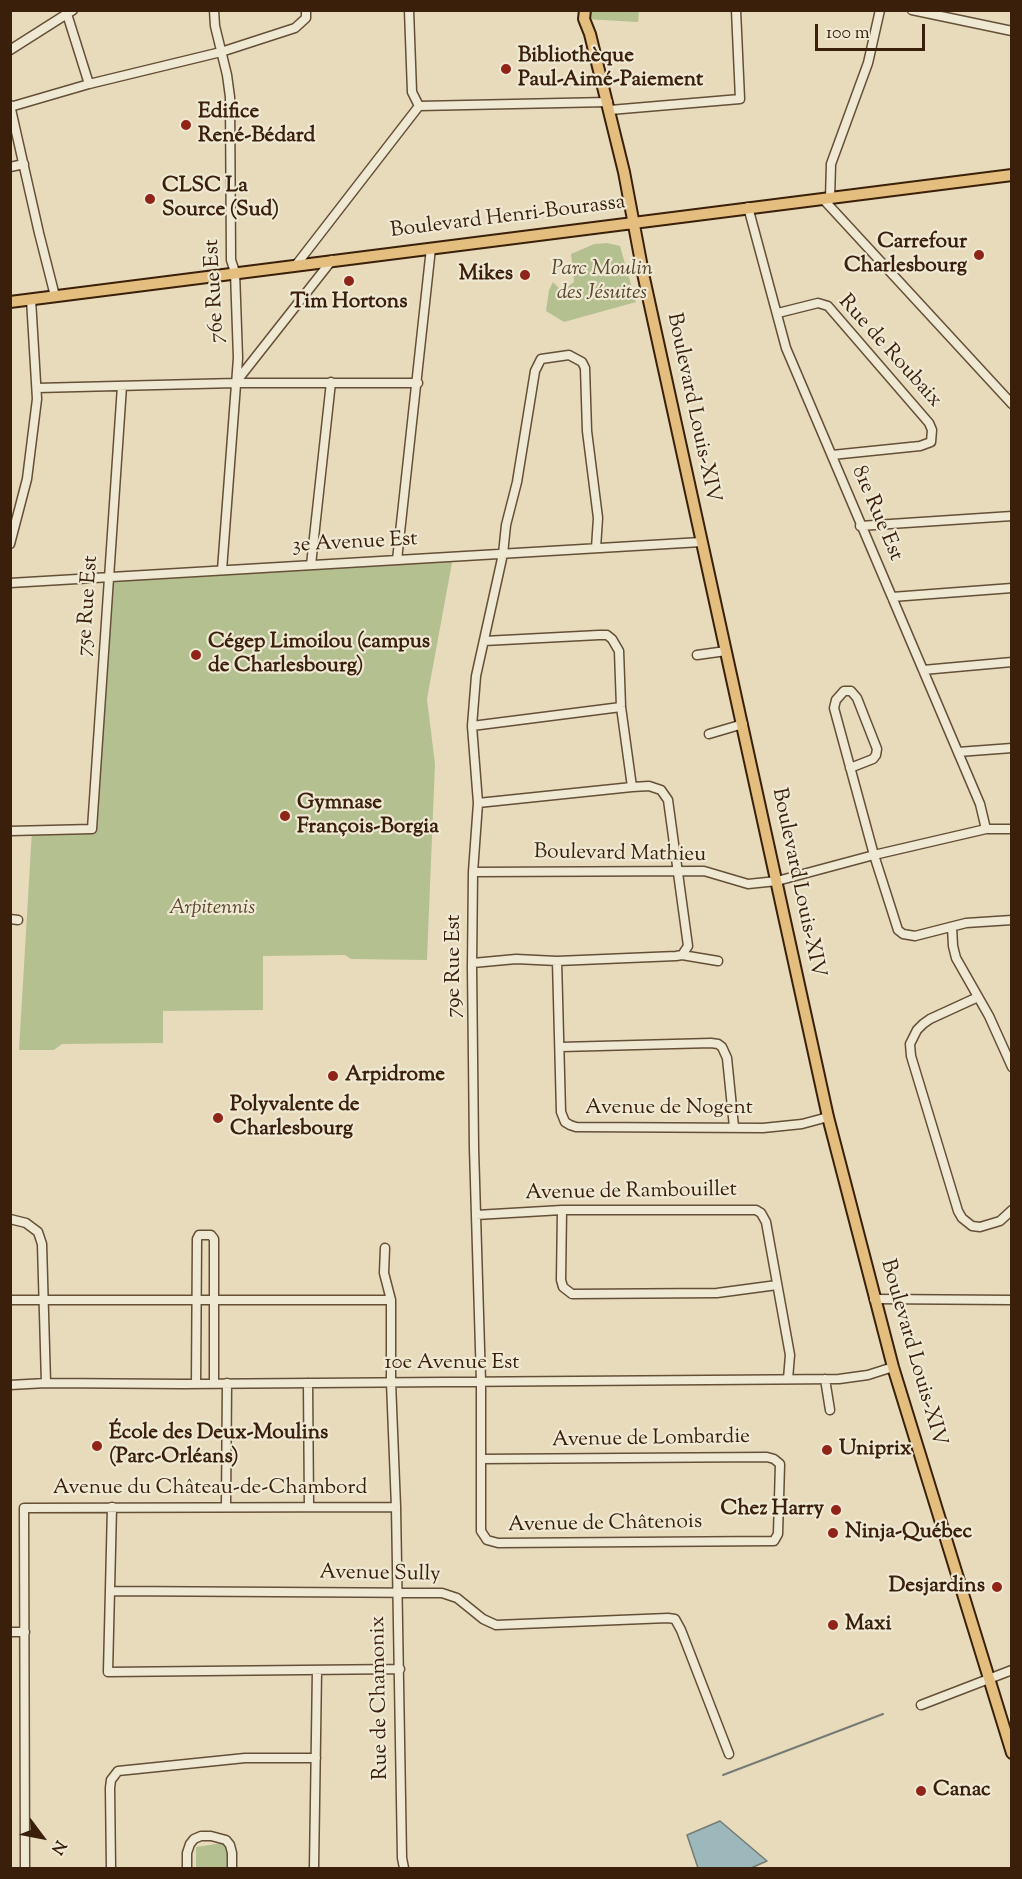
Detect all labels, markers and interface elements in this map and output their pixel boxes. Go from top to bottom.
scale bar [818,12,928,50]
text: 100 m [826,21,870,47]
place label: Bibliothèque Paul-Aimé-Paiement [518,44,703,94]
marker: Bibliothèque Paul-Aimé-Paiement [499,62,513,76]
place label: Edifice René-Bédard [198,100,315,150]
marker: Edifice René-Bédard [179,118,193,132]
place label: CLSC La Source (Sud) [162,174,279,224]
street label: Boulevard Henri-Bourassa [389,191,627,245]
marker: CLSC La Source (Sud) [143,192,157,206]
place label: Carrefour Charlesbourg [844,230,967,280]
street label: 76e Rue Est [201,238,231,344]
marker: Carrefour Charlesbourg [972,248,986,262]
park label: Parc Moulin des Jésuites [551,257,653,307]
place label: Mikes [459,262,513,288]
marker: Mikes [518,268,532,282]
marker: Tim Hortons [342,274,356,288]
place label: Tim Hortons [291,290,407,316]
street label: Rue de Roubaix [832,290,946,414]
street label: Boulevard Louis-XIV [660,311,724,505]
street label: 81e Rue Est [845,463,907,565]
street label: 3e Avenue Est [292,528,418,560]
street label: 75e Rue Est [73,555,105,657]
place label: Cégep Limoilou (campus de Charlesbourg) [208,630,430,680]
marker: Cégep Limoilou (campus de Charlesbourg) [189,648,203,662]
street label: Boulevard Louis-XIV [765,786,829,980]
place label: Gymnase François-Borgia [297,791,439,841]
marker: Gymnase François-Borgia [278,809,292,823]
street label: Boulevard Mathieu [534,841,706,869]
park label: Arpitennis [169,896,255,922]
street label: 79e Rue Est [442,914,468,1018]
place label: Arpidrome [345,1063,445,1089]
marker: Arpidrome [326,1069,340,1083]
place label: Polyvalente de Charlesbourg [230,1093,360,1143]
street label: Avenue de Nogent [585,1096,753,1122]
marker: Polyvalente de Charlesbourg [211,1111,225,1125]
street label: Avenue de Rambouillet [525,1179,737,1207]
street label: Boulevard Louis-XIV [873,1257,951,1449]
street label: 10e Avenue Est [384,1351,520,1377]
place label: École des Deux-Moulins (Parc-Orléans) [109,1421,328,1471]
street label: Avenue de Lombardie [552,1426,750,1454]
place label: Uniprix [839,1437,911,1463]
marker: École des Deux-Moulins (Parc-Orléans) [90,1439,104,1453]
marker: Uniprix [820,1443,834,1457]
street label: Avenue du Château-de-Chambord [53,1476,367,1502]
place label: Chez Harry [721,1497,824,1523]
marker: Chez Harry [829,1503,843,1517]
street label: Avenue de Châtenois [508,1511,702,1539]
place label: Ninja-Québec [845,1520,972,1546]
marker: Ninja-Québec [826,1526,840,1540]
street label: Avenue Sully [319,1561,441,1589]
place label: Desjardins [889,1574,985,1600]
marker: Desjardins [990,1580,1004,1594]
place label: Maxi [845,1612,891,1638]
street label: Rue de Chamonix [367,1616,395,1780]
marker: Maxi [826,1618,840,1632]
place label: Canac [933,1778,991,1804]
marker: Canac [914,1784,928,1798]
north arrow [12,1807,72,1867]
text: N [45,1835,71,1858]

